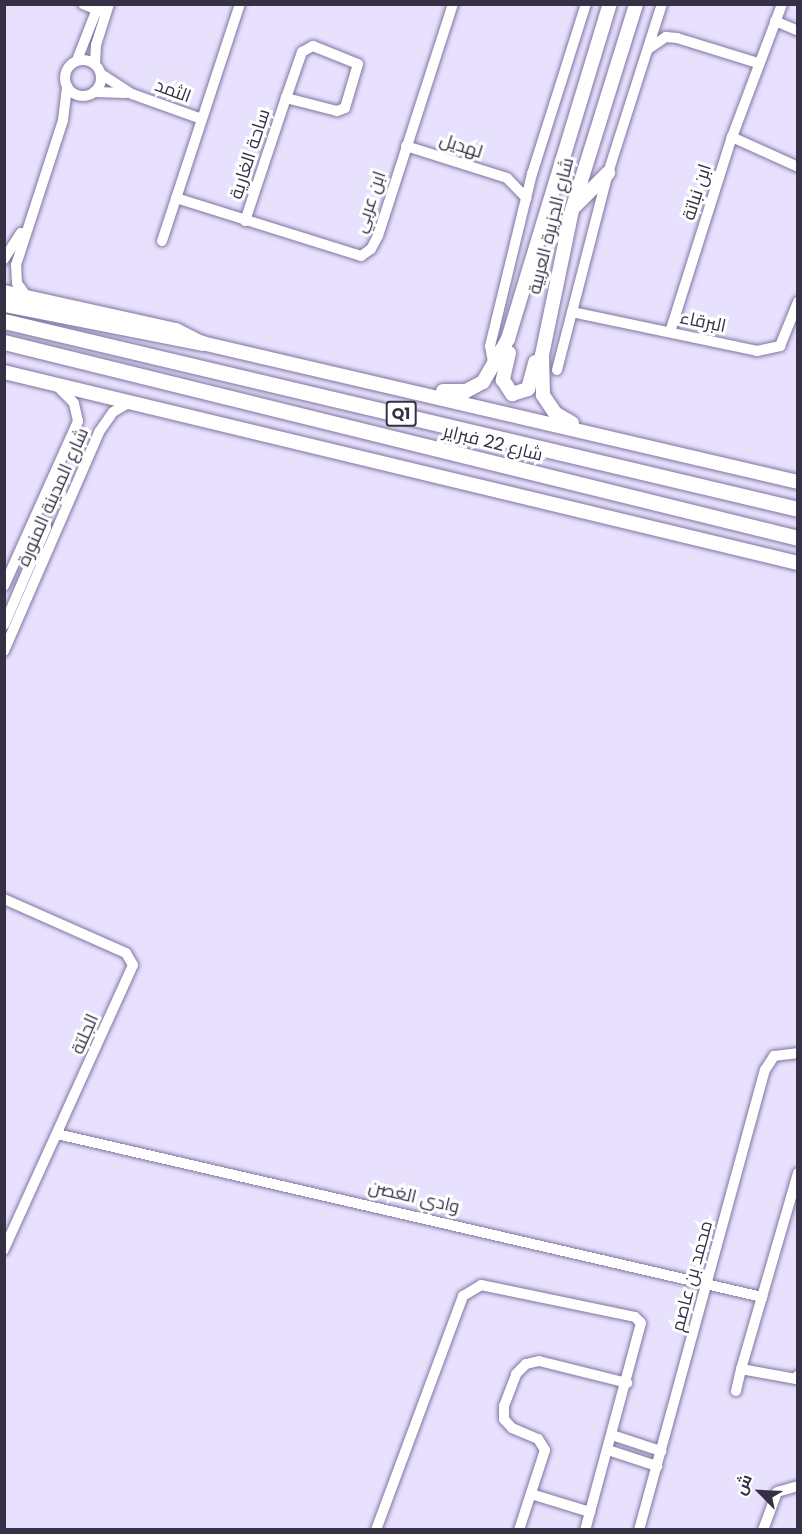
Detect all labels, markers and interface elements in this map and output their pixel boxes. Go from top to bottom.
street label: الثمد [152,75,194,107]
street label: ساحة الغارية [225,106,275,202]
street label: لهديل [437,129,485,163]
street label: شارع الجزيرة العربية [524,156,578,296]
street label: ابن نباتة [678,161,716,223]
street label: ابن عربي [349,168,391,236]
street label: البرقاء [678,307,728,337]
road number: Q1 [384,401,418,427]
street label: شارع 22 فبراير [441,420,545,466]
street label: شارع المدينة المنورة [13,424,93,570]
street label: الجلتة [67,1010,103,1058]
street label: وادي الغصن [366,1176,462,1218]
street label: محمد بن عاصم [667,1218,717,1334]
north arrow [730,1462,790,1522]
text: ش [728,1470,758,1499]

